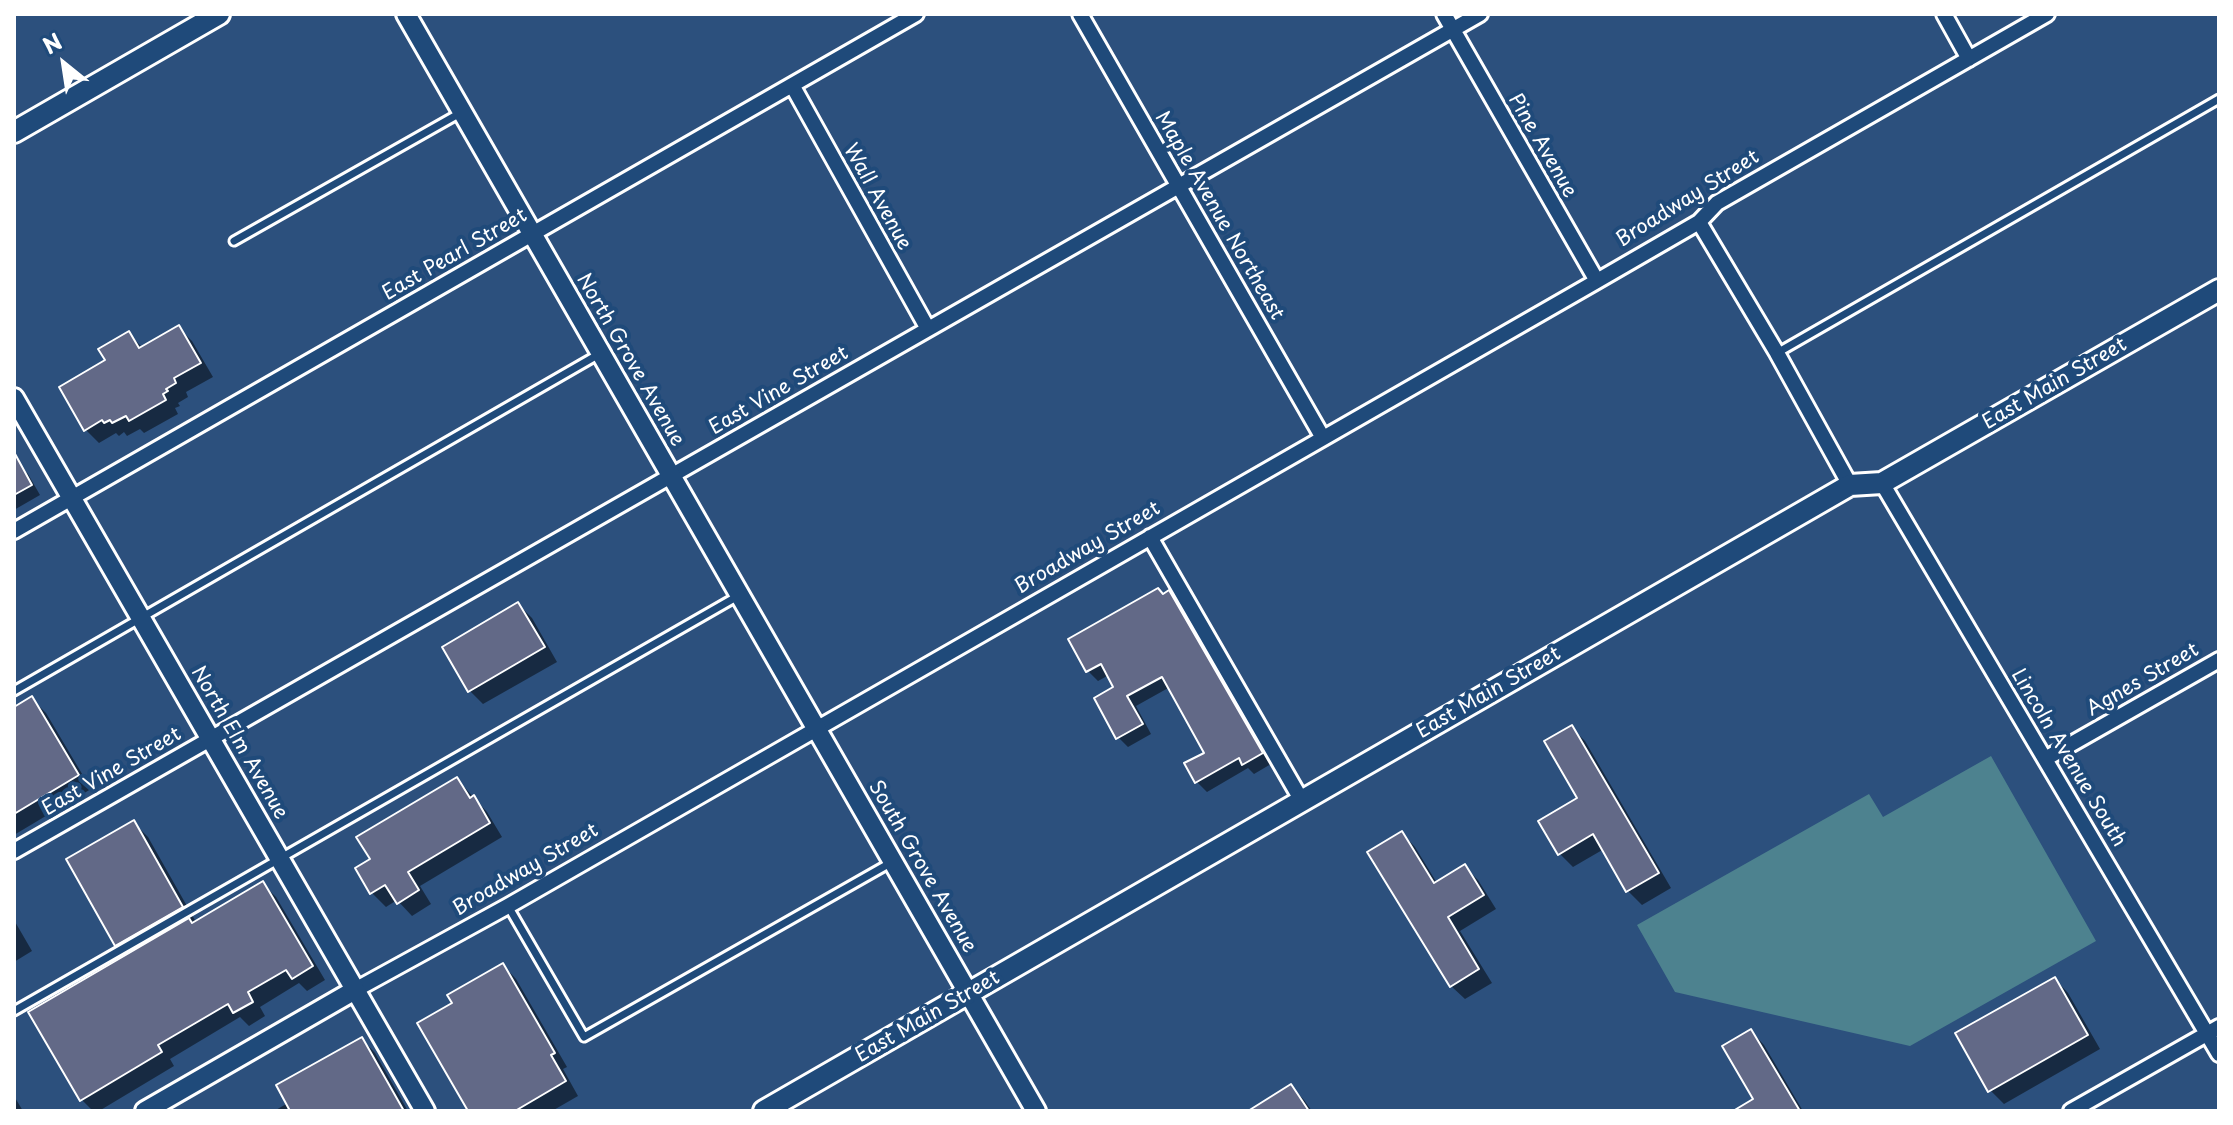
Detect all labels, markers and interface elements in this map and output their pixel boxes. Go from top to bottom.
north arrow [24,24,104,104]
text: N [36,24,68,61]
street label: Pine Avenue [1503,90,1581,202]
street label: Maple Avenue Northeast [1149,107,1289,325]
street label: Wall Avenue [838,140,916,254]
street label: Broadway Street [1612,145,1764,253]
street label: East Pearl Street [378,204,532,306]
street label: North Grove Avenue [571,269,689,451]
street label: East Main Street [1979,333,2131,435]
street label: East Vine Street [705,342,853,440]
street label: Broadway Street [1011,497,1165,599]
street label: Agnes Street [2083,638,2203,722]
street label: East Main Street [1413,642,1565,744]
street label: North Elm Avenue [185,662,293,824]
street label: Lincoln Avenue South [2005,665,2131,851]
street label: East Vine Street [38,723,186,821]
street label: South Grove Avenue [863,777,981,957]
street label: Broadway Street [449,819,603,921]
street label: East Main Street [852,966,1004,1068]

